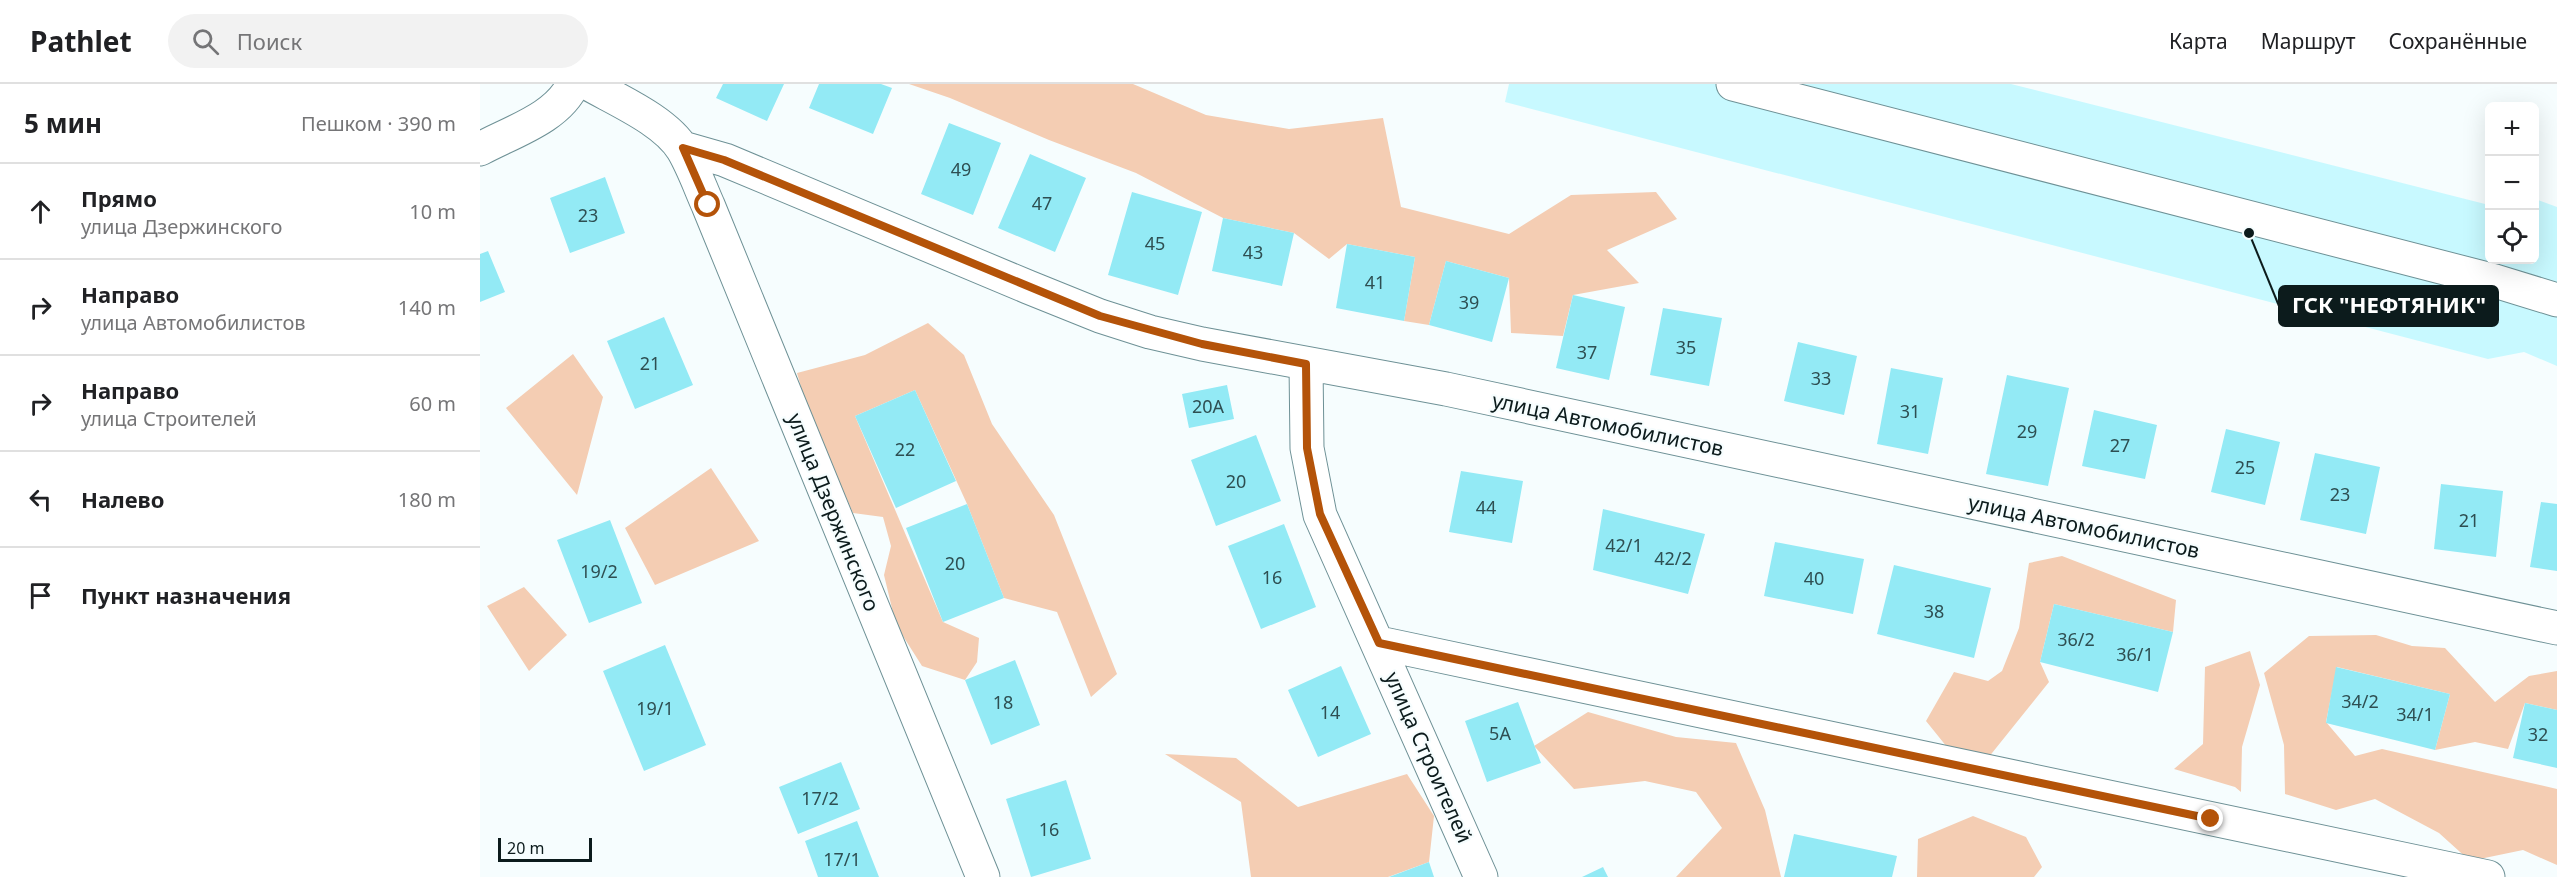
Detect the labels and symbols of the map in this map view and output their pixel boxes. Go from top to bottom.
house number: 49 [951,157,971,181]
route start [694,191,720,217]
house number: 47 [1032,191,1052,215]
house number: 23 [578,203,598,227]
house number: 45 [1145,231,1165,255]
house number: 43 [1243,240,1263,264]
house number: 41 [1365,270,1385,294]
callout: ГСК "НЕФТЯНИК" [2279,286,2498,326]
text: ГСК "НЕФТЯНИК" [2292,289,2486,319]
house number: 39 [1459,290,1479,314]
house number: 35 [1676,335,1696,359]
house number: 37 [1577,340,1597,364]
house number: 21 [640,351,660,375]
house number: 33 [1811,366,1831,390]
street label: улица Автомобилистов [1490,386,1726,462]
house number: 20А [1192,394,1225,418]
house number: 31 [1900,399,1920,423]
street label: улица Дзержинского [781,409,887,615]
house number: 29 [2017,419,2037,443]
house number: 27 [2110,433,2130,457]
house number: 22 [895,437,915,461]
house number: 25 [2235,455,2255,479]
house number: 20 [1226,469,1246,493]
house number: 23 [2330,482,2350,506]
street label: улица Автомобилистов [1966,488,2202,564]
house number: 44 [1476,495,1496,519]
house number: 21 [2459,508,2479,532]
house number: 42/1 [1605,533,1643,557]
house number: 42/2 [1654,546,1692,570]
house number: 20 [945,551,965,575]
house number: 19/2 [580,559,618,583]
house number: 16 [1262,565,1282,589]
house number: 40 [1804,566,1824,590]
house number: 38 [1924,599,1944,623]
house number: 36/2 [2057,627,2095,651]
house number: 36/1 [2116,642,2154,666]
street label: улица Строителей [1379,667,1479,847]
house number: 34/2 [2341,689,2379,713]
house number: 18 [993,690,1013,714]
house number: 19/1 [636,696,674,720]
house number: 14 [1320,700,1340,724]
house number: 34/1 [2396,702,2434,726]
house number: 5А [1489,721,1511,745]
house number: 32 [2528,722,2548,746]
house number: 17/2 [801,786,839,810]
route end [2197,805,2223,831]
house number: 16 [1039,817,1059,841]
scale bar [498,835,592,862]
house number: 17/1 [823,847,861,871]

